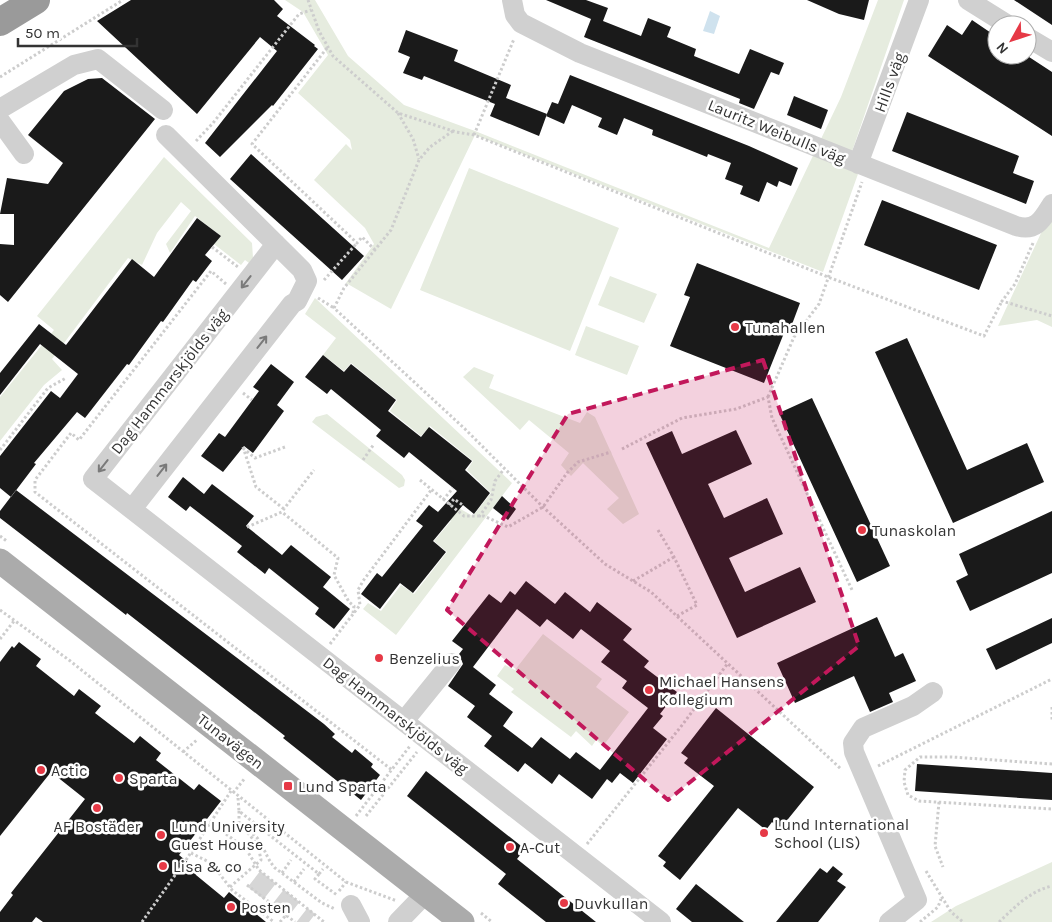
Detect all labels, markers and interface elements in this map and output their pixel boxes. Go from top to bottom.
scale bar [18,15,136,47]
north arrow [987,15,1037,65]
text: 50 m [25,24,60,42]
text: N [993,39,1012,57]
street label: Hills väg [870,50,909,115]
street label: Lauritz Weibulls väg [705,95,848,168]
one-way arrow [240,275,251,288]
street label: Dag Hammarskjölds väg [107,305,232,458]
place label: Tunahallen [745,318,825,337]
marker: Tunahallen [729,321,741,333]
one-way arrow [256,336,267,349]
one-way arrow [98,459,109,472]
one-way arrow [156,464,167,477]
place label: Tunaskolan [872,521,956,540]
marker: Tunaskolan [856,524,868,536]
place label: Benzelius [389,649,460,668]
marker: Benzelius [373,652,385,664]
street label: Dag Hammarskjölds väg [319,653,472,778]
place label: Michael Hansens Kollegium [659,672,784,709]
marker: Michael Hansens Kollegium [643,684,655,696]
street label: Tunavägen [194,710,268,773]
place label: Actic [51,761,88,780]
marker: Actic [35,764,47,776]
place label: Sparta [129,769,177,788]
marker: Sparta [113,772,125,784]
place label: Lund Sparta [298,777,387,796]
marker: Lund Sparta [282,780,294,792]
marker: AF Bostäder [91,802,103,814]
place label: Lund International School (LIS) [774,815,909,852]
place label: AF Bostäder [54,817,141,836]
place label: Lund University Guest House [171,817,285,854]
marker: Lund International School (LIS) [758,827,770,839]
marker: Lund University Guest House [155,829,167,841]
place label: A-Cut [520,838,560,857]
marker: A-Cut [504,841,516,853]
place label: Lisa & co [173,857,242,876]
marker: Lisa & co [157,860,169,872]
place label: Duvkullan [574,894,648,913]
marker: Duvkullan [558,897,570,909]
place label: Posten [241,898,291,917]
marker: Posten [225,901,237,913]

